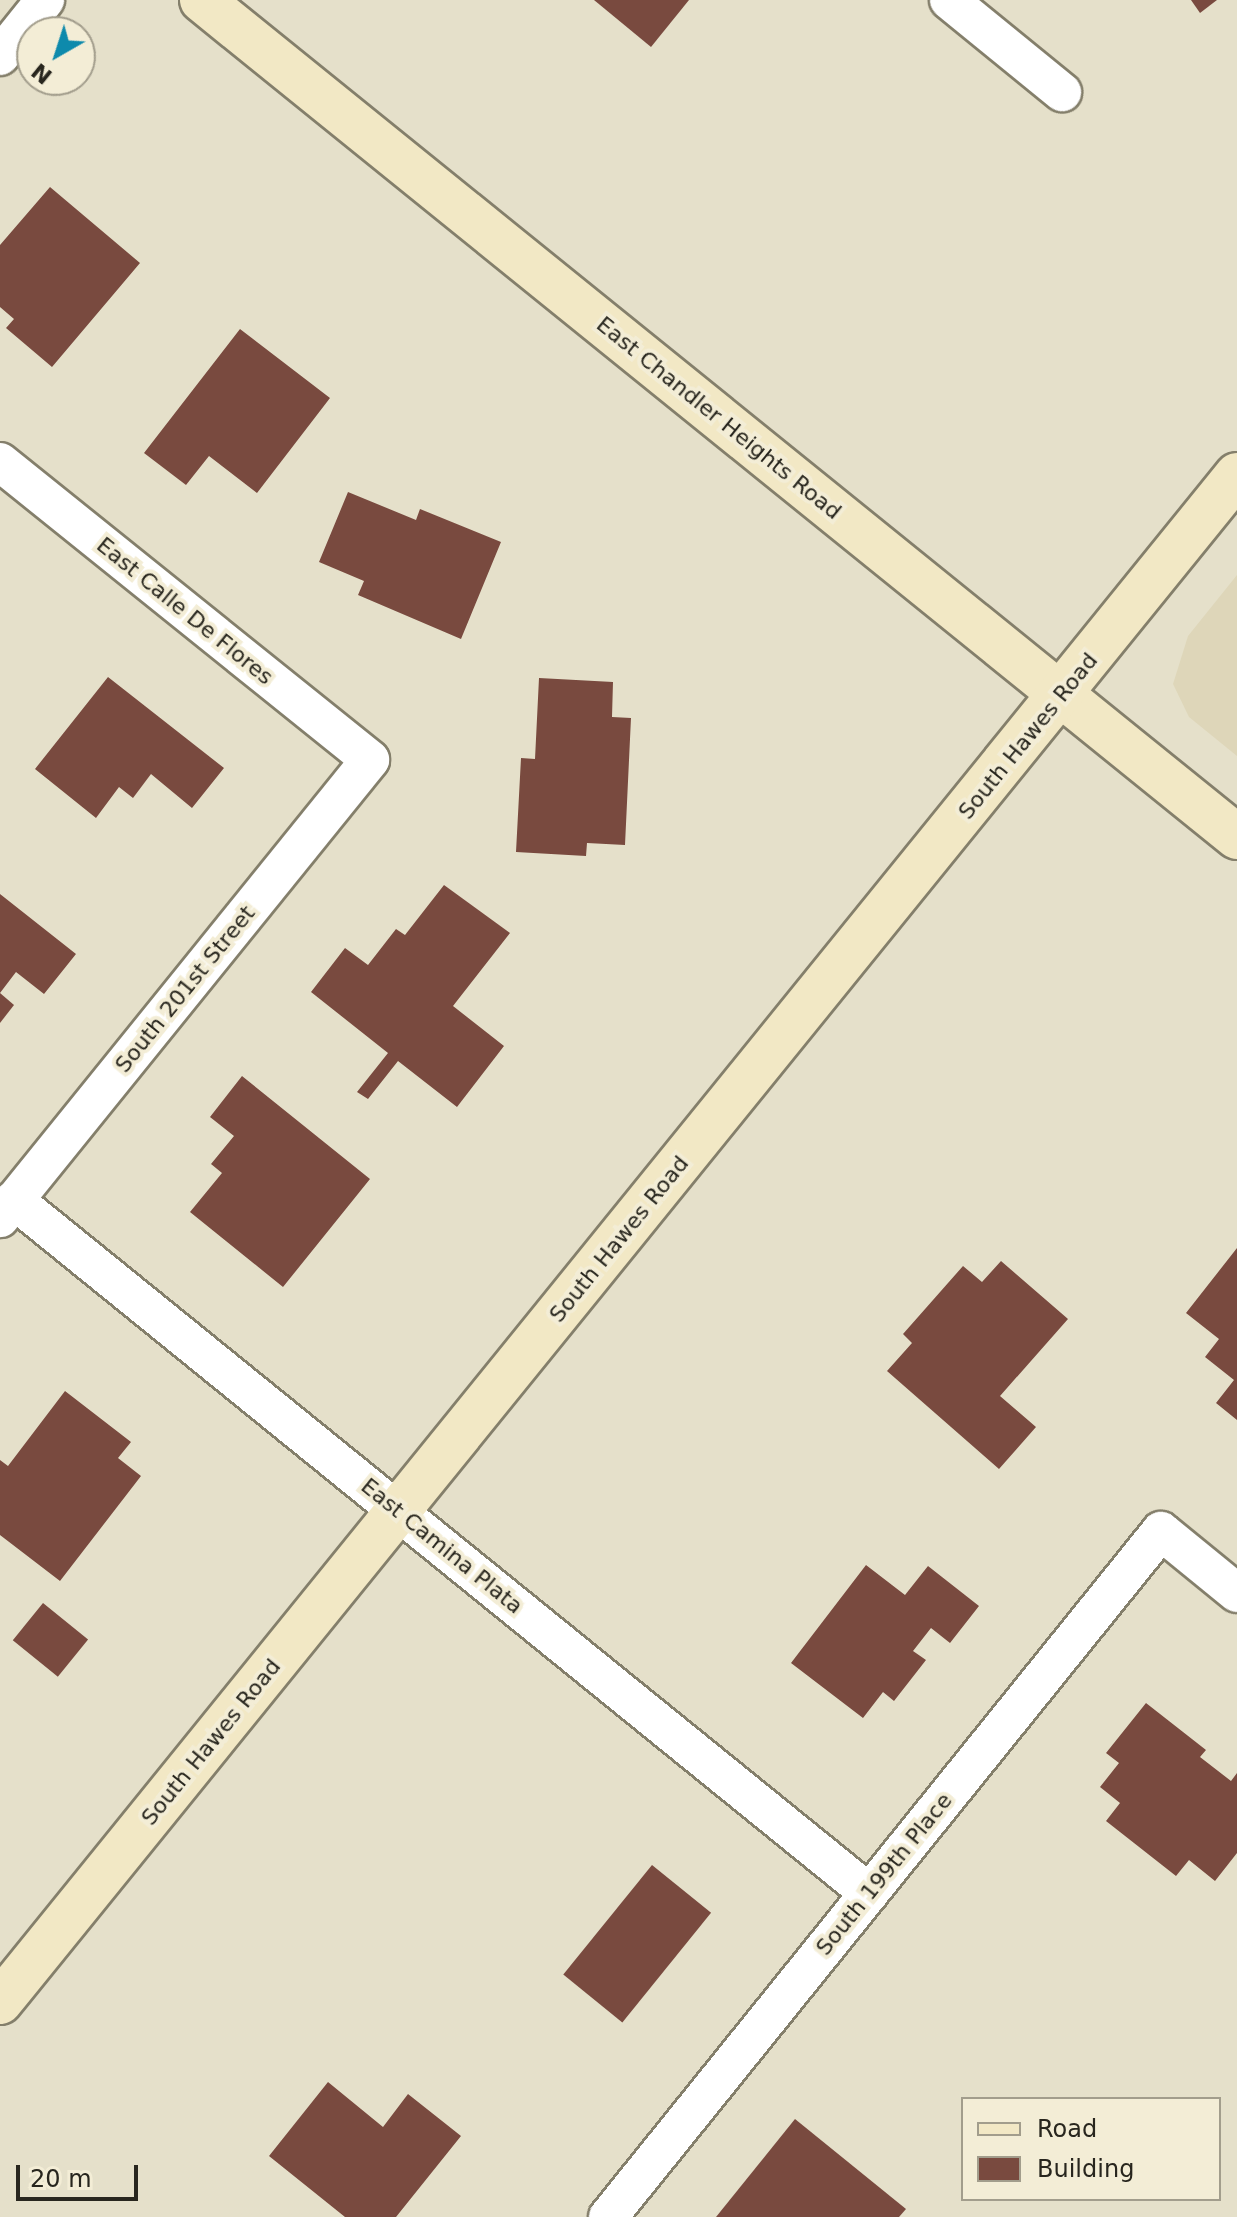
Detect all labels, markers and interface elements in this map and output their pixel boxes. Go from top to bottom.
north arrow [16,16,96,96]
text: N [27,58,57,89]
street label: East Chandler Heights Road [591,311,847,525]
street label: East Calle De Flores [91,532,279,690]
street label: South Hawes Road [953,648,1103,824]
street label: South 201st Street [110,900,260,1078]
street label: South Hawes Road [544,1151,694,1327]
street label: East Camina Plata [356,1473,528,1619]
street label: South Hawes Road [136,1654,286,1830]
street label: South 199th Place [811,1788,957,1960]
legend [961,2097,1221,2201]
text: Road [1037,2115,1097,2143]
scale bar [20,2149,142,2199]
text: Building [1037,2155,1134,2183]
text: 20 m [30,2165,92,2193]

